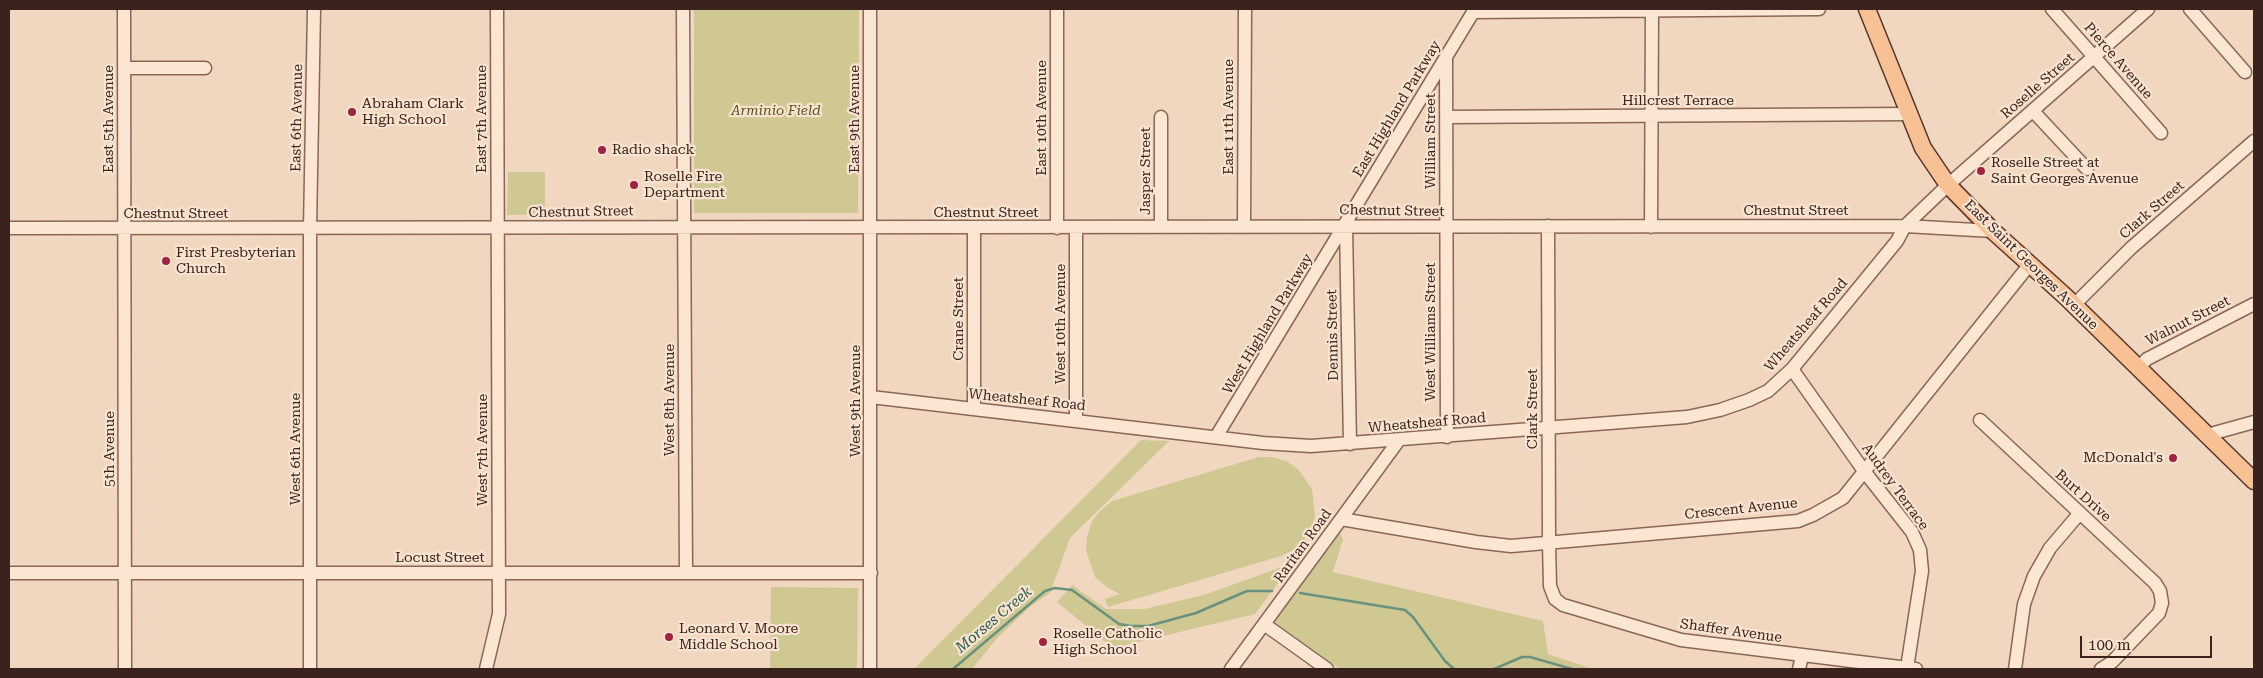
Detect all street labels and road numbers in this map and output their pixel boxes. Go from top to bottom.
street label: Pierce Avenue [2080,19,2156,103]
street label: East Highland Parkway [1350,38,1444,180]
street label: Roselle Street [1998,49,2078,123]
street label: East 11th Avenue [1221,59,1237,175]
street label: East 10th Avenue [1034,60,1050,176]
street label: East 6th Avenue [288,64,306,172]
street label: East 5th Avenue [101,65,117,173]
street label: East 7th Avenue [474,65,490,173]
street label: East 9th Avenue [847,65,863,173]
street label: William Street [1423,93,1439,189]
street label: Hillcrest Terrace [1622,93,1734,109]
street label: Jasper Street [1138,127,1154,215]
street label: Clark Street [2116,177,2188,243]
street label: East Saint Georges Avenue [1961,197,2101,333]
street label: Chestnut Street [1339,202,1445,220]
street label: Chestnut Street [528,203,634,221]
street label: Chestnut Street [1743,203,1849,219]
street label: Chestnut Street [933,205,1039,221]
street label: Chestnut Street [123,206,229,222]
street label: West Highland Parkway [1219,251,1317,397]
street label: West Williams Street [1423,262,1439,402]
street label: West 10th Avenue [1053,264,1069,384]
street label: Wheatsheaf Road [1761,275,1851,375]
street label: Crane Street [951,277,967,361]
street label: Dennis Street [1324,289,1342,381]
street label: Walnut Street [2143,293,2233,349]
street label: West 8th Avenue [662,344,678,456]
street label: West 9th Avenue [848,345,864,457]
street label: Clark Street [1525,369,1541,449]
street label: Wheatsheaf Road [967,385,1087,415]
street label: West 6th Avenue [288,393,304,505]
street label: West 7th Avenue [475,394,491,506]
street label: Wheatsheaf Road [1368,409,1486,437]
street label: 5th Avenue [102,411,118,487]
street label: Audrey Terrace [1858,440,1932,534]
street label: Burt Drive [2052,467,2114,525]
street label: Crescent Avenue [1684,495,1798,523]
street label: Raritan Road [1271,506,1335,586]
street label: Locust Street [395,550,485,566]
street label: Shaffer Avenue [1679,616,1783,646]

